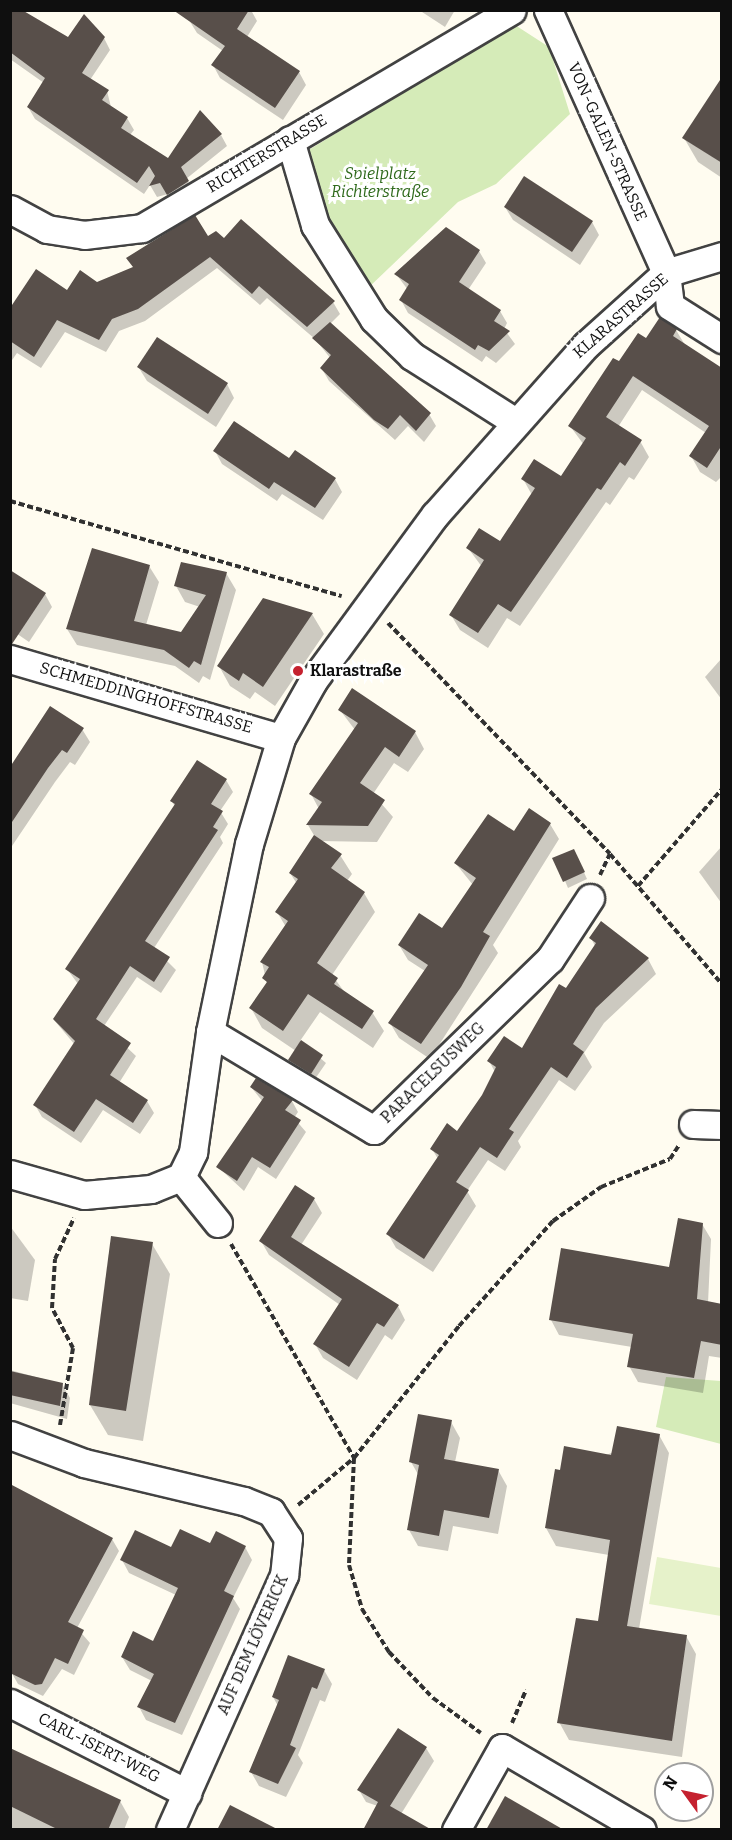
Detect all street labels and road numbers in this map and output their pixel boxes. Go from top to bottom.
street label: VON-GALEN-STRASSE [563,60,651,224]
street label: RICHTERSTRASSE [204,111,330,197]
street label: KLARASTRASSE [570,270,672,362]
street label: SCHMEDDINGHOFFSTRASSE [37,658,255,738]
street label: PARACELSUSWEG [377,1019,489,1127]
street label: AUF DEM LÖVERICK [213,1572,293,1718]
street label: CARL-ISERT-WEG [35,1709,163,1787]

